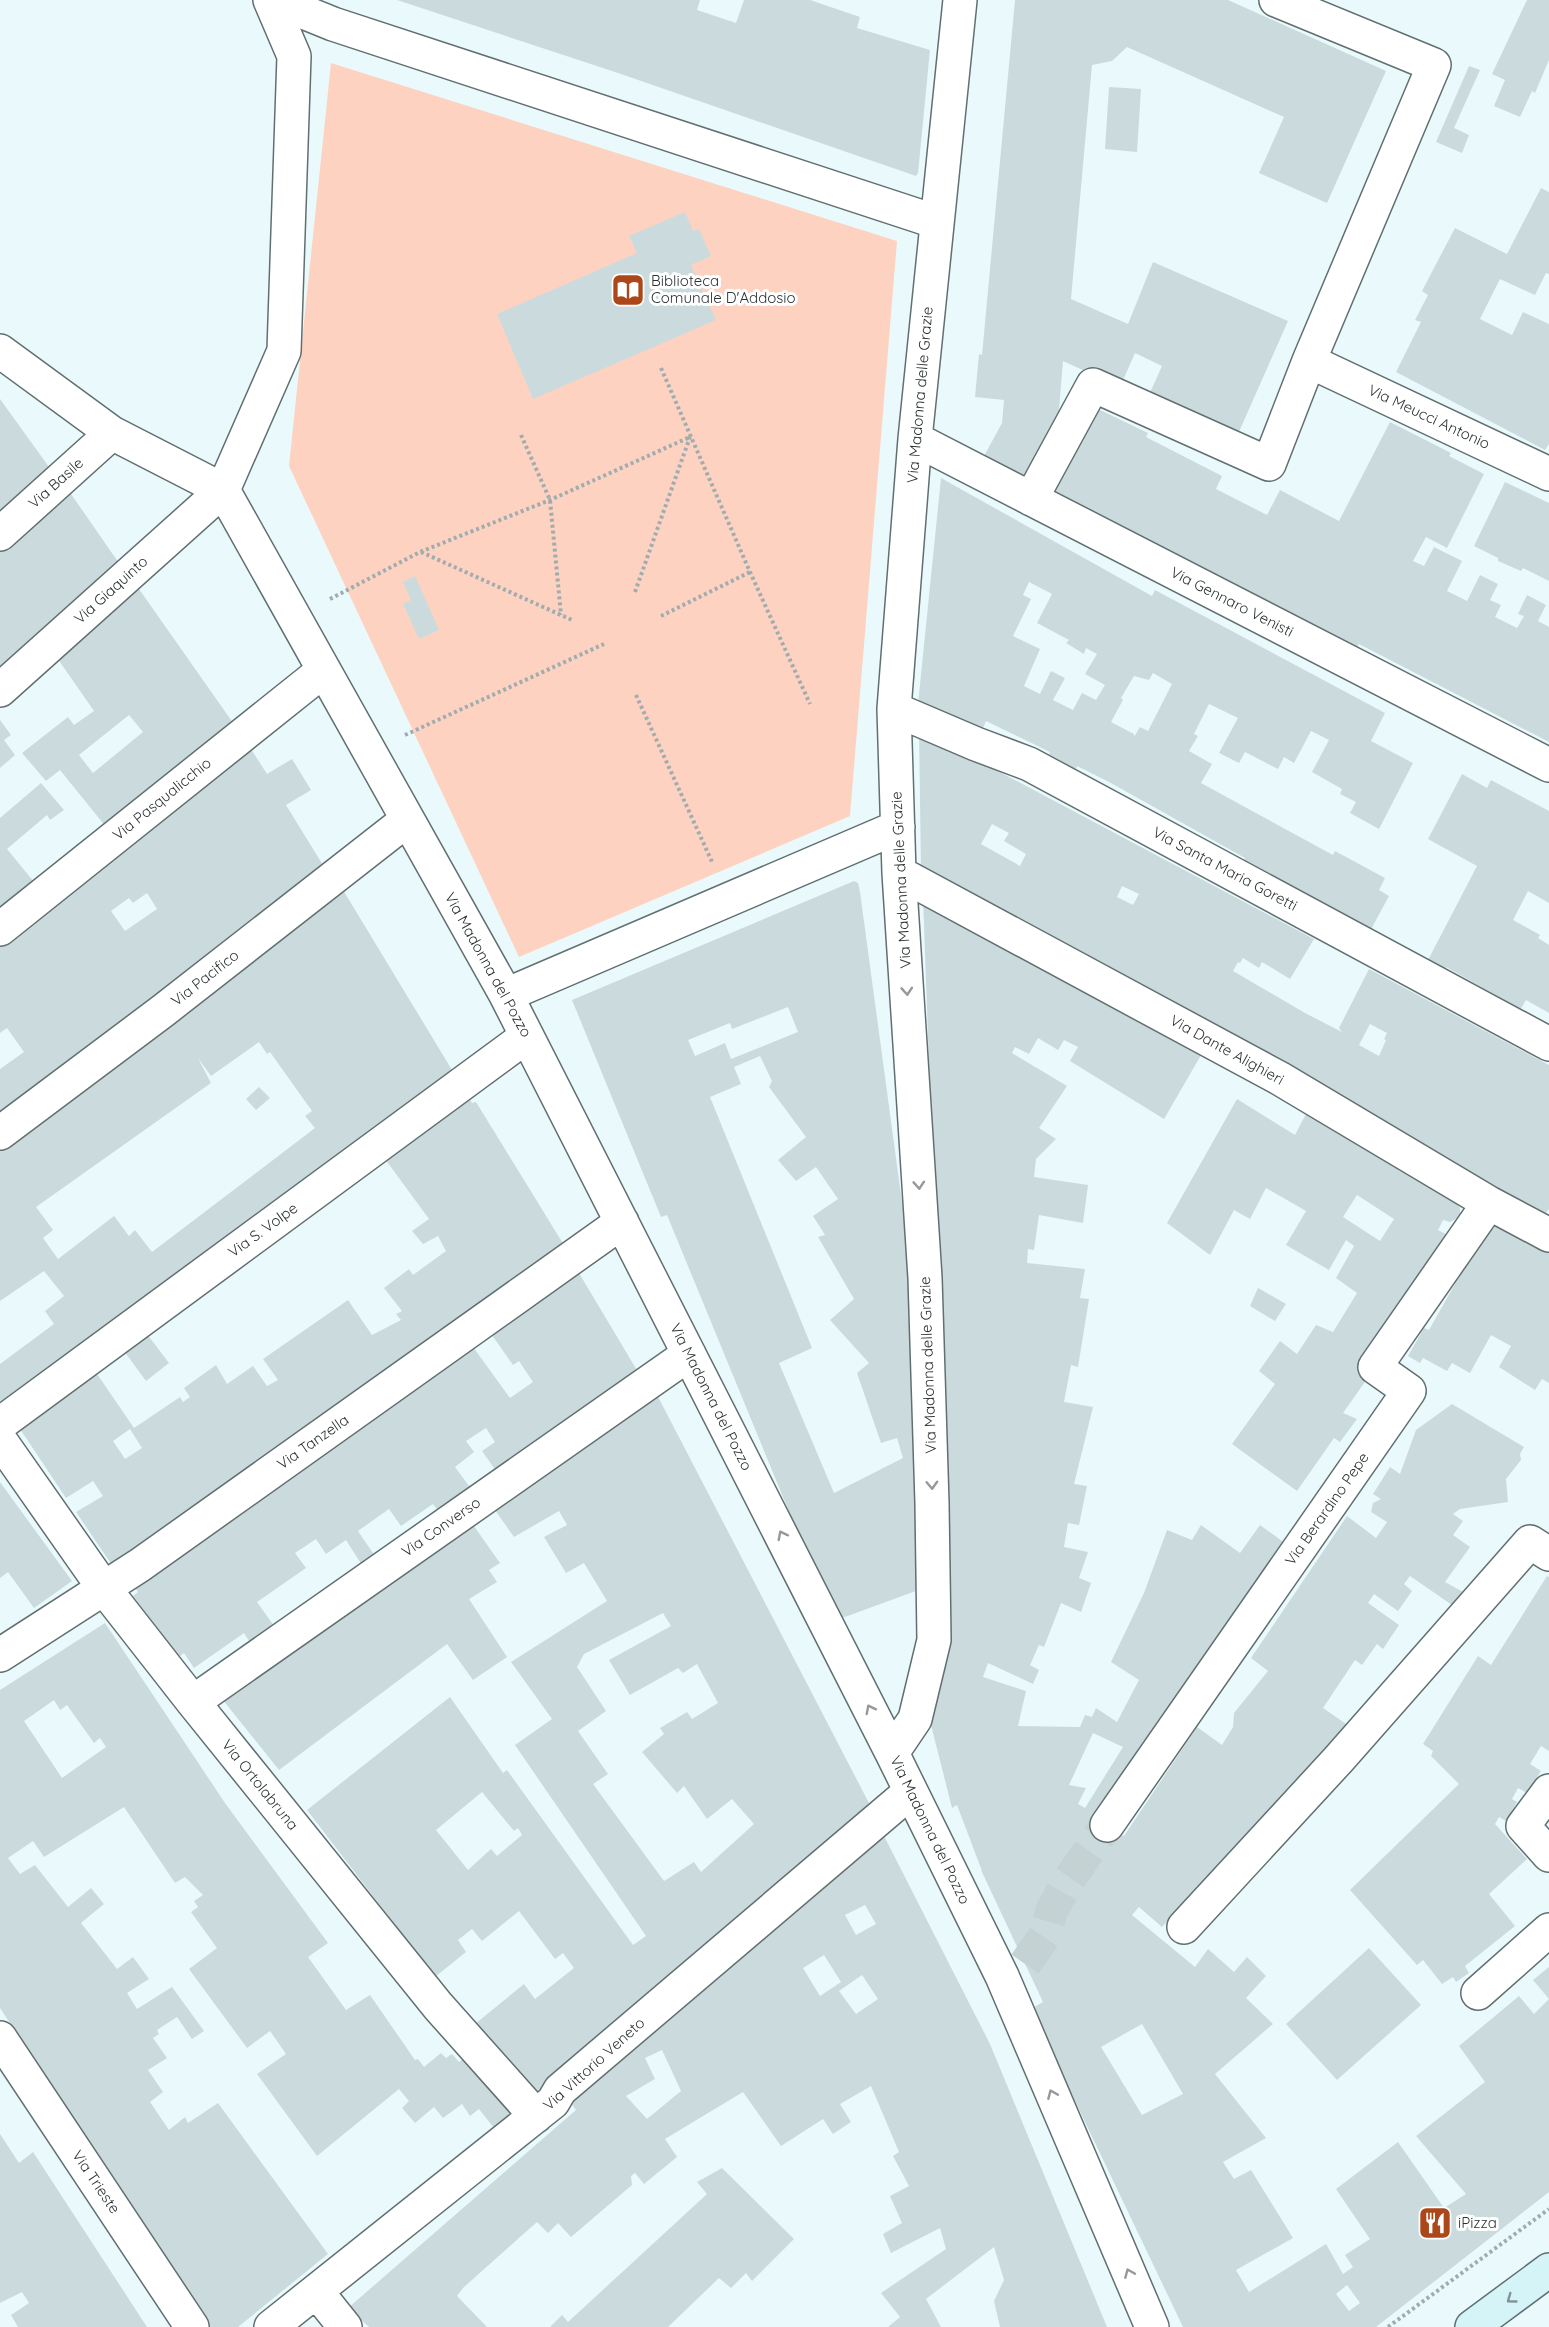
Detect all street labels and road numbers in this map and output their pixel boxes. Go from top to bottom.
street label: Via Madonna delle Grazie [902,306,937,484]
street label: Via Meucci Antonio [1365,380,1493,453]
street label: Via Basile [24,453,87,512]
street label: Via Giaquinto [70,552,151,628]
street label: Via Gennaro Venisti [1167,562,1297,641]
street label: Via Pasqualicchio [109,753,215,844]
street label: Via Madonna delle Grazie [886,791,915,969]
street label: Via Santa Maria Goretti [1150,822,1301,915]
street label: Via Madonna del Pozzo [441,889,536,1040]
street label: Via Pacifico [167,945,242,1010]
street label: Via Dante Alighieri [1167,1010,1288,1089]
street label: Via S. Volpe [224,1198,301,1261]
street label: Via Madonna delle Grazie [915,1276,940,1454]
street label: Via Madonna del Pozzo [666,1320,757,1474]
street label: Via Tanzella [273,1410,352,1473]
street label: Via Berardino Pepe [1280,1449,1373,1569]
street label: Via Converso [398,1492,484,1561]
street label: Via Ortolabruna [218,1735,303,1834]
street label: Via Madonna del Pozzo [886,1753,975,1907]
street label: Via Vittorio Veneto [539,2013,648,2114]
street label: Via Trieste [68,2146,125,2217]

